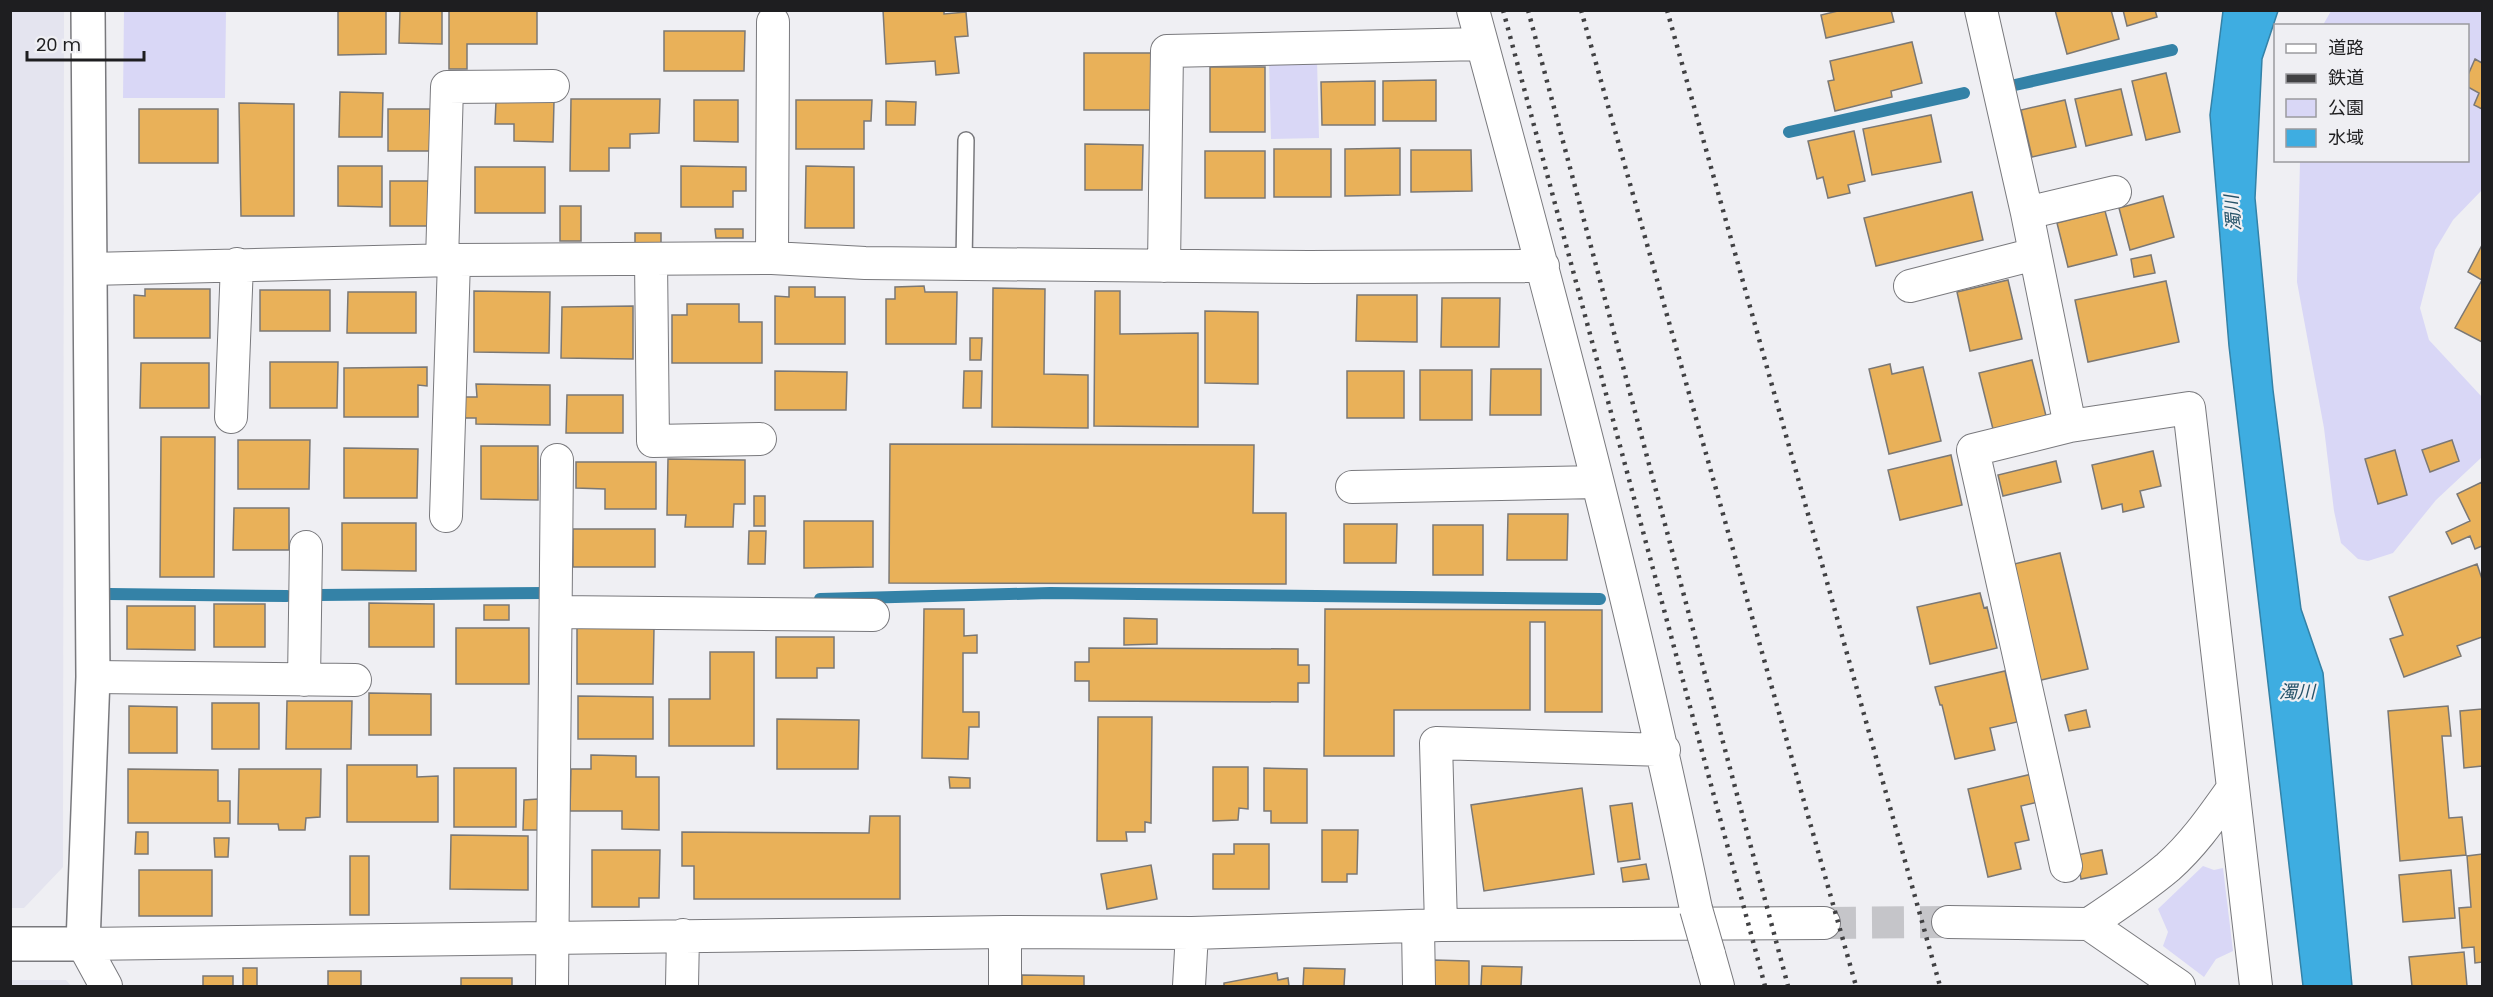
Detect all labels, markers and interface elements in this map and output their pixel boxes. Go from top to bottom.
scale bar [27,24,144,62]
legend [2274,24,2469,162]
text: 20 m [36,32,81,57]
text: 道路 [2328,35,2364,60]
text: 鉄道 [2328,65,2364,90]
text: 公園 [2328,95,2364,120]
text: 水域 [2328,125,2364,150]
water label: 濁川 [2218,192,2247,232]
water label: 濁川 [2279,679,2317,704]

